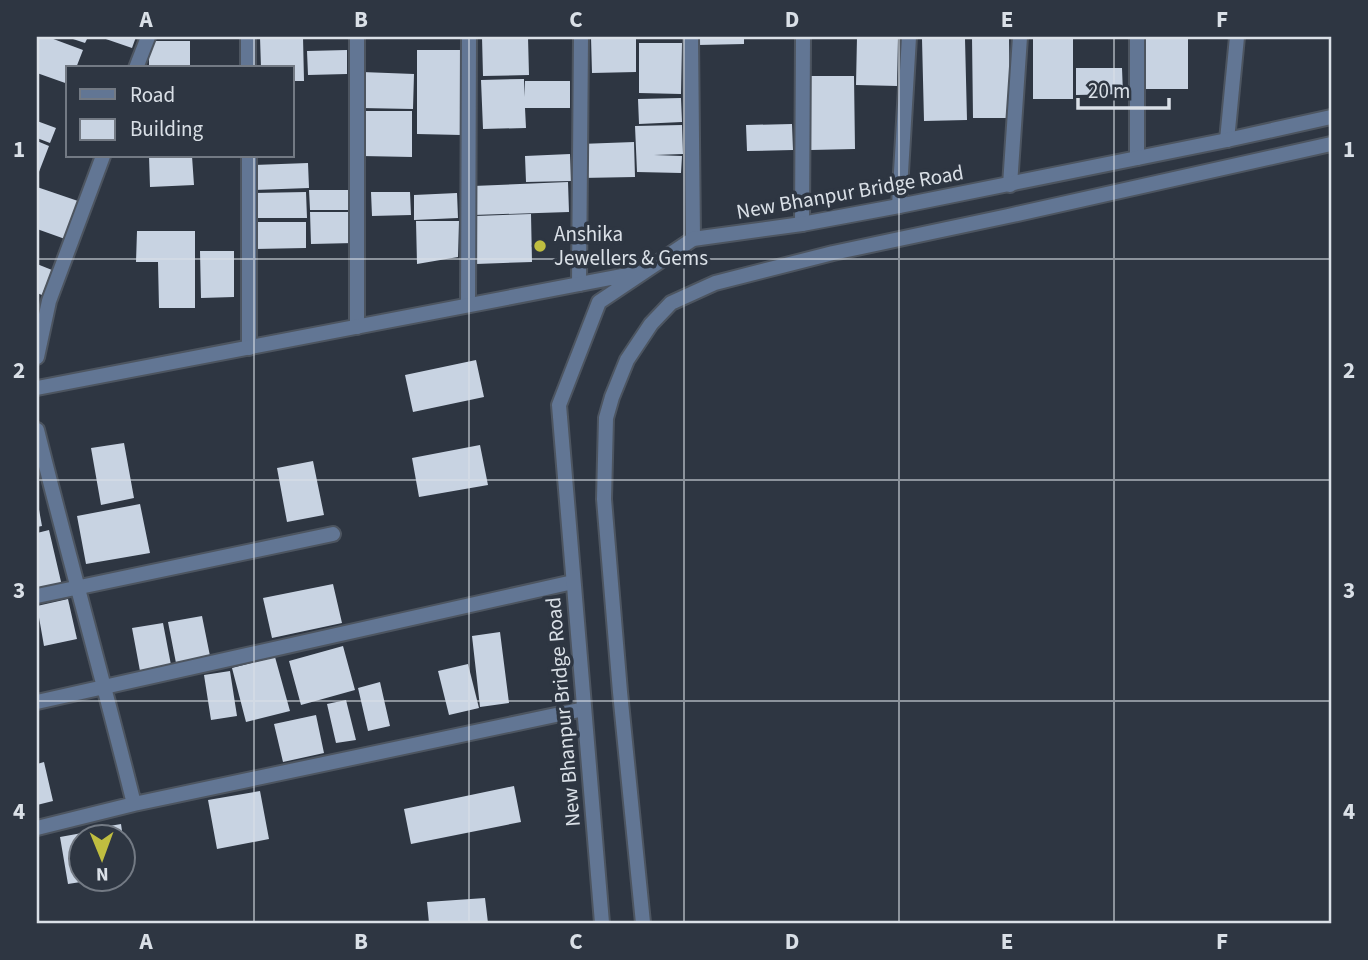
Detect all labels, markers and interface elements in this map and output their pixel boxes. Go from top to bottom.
text: A [138,3,153,36]
text: B [354,3,368,36]
text: C [569,3,583,36]
text: D [785,3,799,36]
text: E [1001,3,1013,36]
text: F [1216,3,1228,36]
legend [66,66,294,158]
scale bar [1078,66,1168,110]
text: 20 m [1088,76,1130,106]
text: Road [130,80,175,110]
text: Building [130,114,204,144]
text: 1 [13,133,25,166]
text: 1 [1343,133,1355,166]
street label: New Bhanpur Bridge Road [734,157,966,227]
place label: Anshika Jewellers & Gems [554,219,708,273]
marker: Anshika Jewellers & Gems [532,238,548,254]
text: 2 [13,354,25,387]
text: 2 [1343,354,1355,387]
text: 3 [13,574,25,607]
text: 3 [1343,574,1355,607]
street label: New Bhanpur Bridge Road [538,596,588,828]
text: 4 [13,795,25,828]
text: 4 [1343,795,1355,828]
north arrow [66,824,136,894]
text: N [96,860,109,887]
text: A [138,925,153,958]
text: B [354,925,368,958]
text: C [569,925,583,958]
text: D [785,925,799,958]
text: E [1001,925,1013,958]
text: F [1216,925,1228,958]

